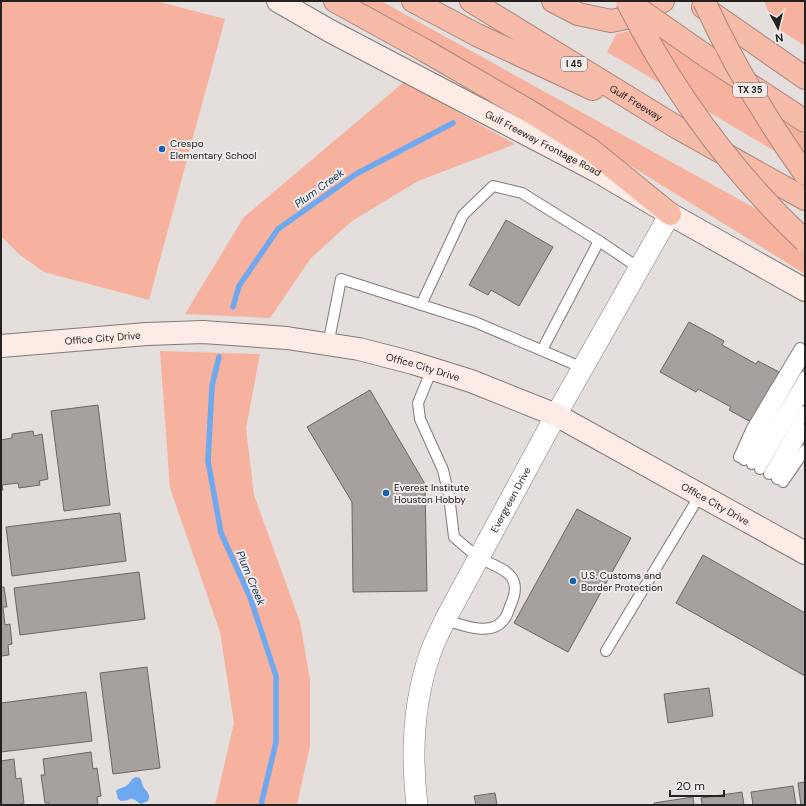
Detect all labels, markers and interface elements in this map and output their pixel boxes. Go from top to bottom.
north arrow [758,8,798,48]
text: N [774,30,784,45]
road number: I 45 [561,57,587,71]
street label: Gulf Freeway [607,82,665,124]
road number: TX 35 [733,83,767,97]
street label: Gulf Freeway Frontage Road [483,107,604,179]
place label: Crespo Elementary School [170,137,257,162]
marker: Crespo Elementary School [157,144,167,154]
water label: Plum Creek [291,165,347,211]
street label: Office City Drive [64,329,142,348]
street label: Office City Drive [385,350,462,384]
street label: Evergreen Drive [488,465,534,535]
street label: Office City Drive [679,480,752,528]
place label: Everest Institute Houston Hobby [394,481,470,506]
marker: Everest Institute Houston Hobby [381,488,391,498]
water label: Plum Creek [233,549,269,608]
place label: U.S. Customs and Border Protection [581,569,663,594]
marker: U.S. Customs and Border Protection [568,576,578,586]
scale bar [670,772,724,798]
text: 20 m [676,778,705,794]

